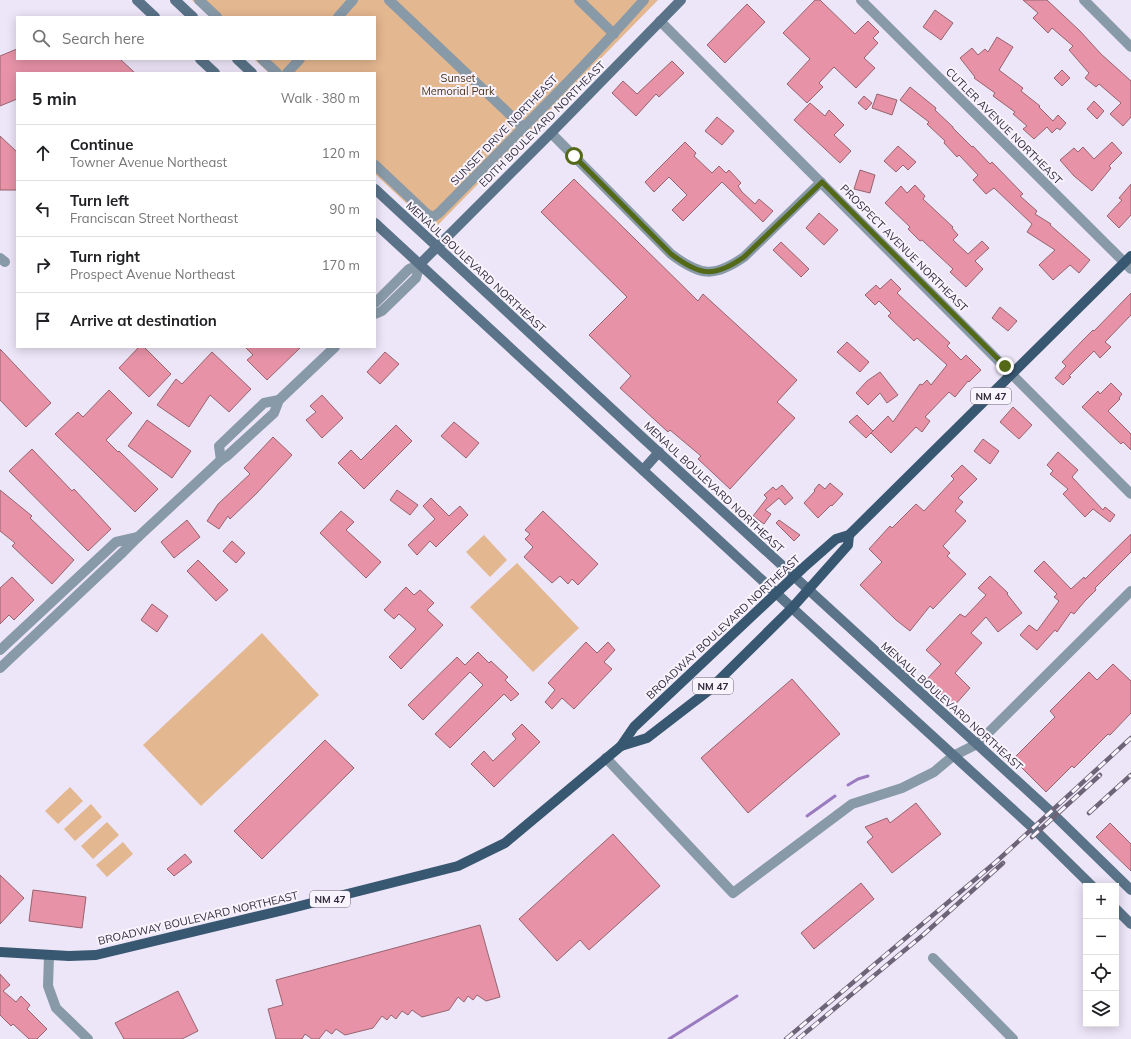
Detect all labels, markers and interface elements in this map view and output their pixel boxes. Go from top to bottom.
search box [16,16,376,60]
icon: search [30,27,52,49]
text: Search here [62,29,144,48]
street label: EDITH BOULEVARD NORTHEAST [476,58,608,190]
street label: CUTLER AVENUE NORTHEAST [943,65,1065,187]
park label: Sunset Memorial Park [421,71,495,98]
street label: SUNSET DRIVE NORTHEAST [447,72,561,188]
text: 5 min [32,88,77,109]
text: Walk · 380 m [281,90,360,106]
text: Continue [70,135,133,154]
icon: ahead [32,142,54,164]
text: 120 m [322,145,360,161]
route start [565,147,583,165]
text: Towner Avenue Northeast [70,154,227,170]
street label: PROSPECT AVENUE NORTHEAST [837,181,971,315]
text: Turn left [70,191,129,210]
icon: left [32,198,54,220]
street label: MENAUL BOULEVARD NORTHEAST [403,198,549,336]
text: 90 m [330,201,360,217]
text: Franciscan Street Northeast [70,210,238,226]
text: Turn right [70,247,140,266]
icon: right [32,254,54,276]
text: 170 m [322,257,360,273]
text: Prospect Avenue Northeast [70,266,235,282]
icon: arrive [32,310,54,332]
text: Arrive at destination [70,311,217,330]
route end [996,357,1014,375]
road number: NM 47 [971,388,1011,404]
street label: MENAUL BOULEVARD NORTHEAST [641,418,787,556]
street label: BROADWAY BOULEVARD NORTHEAST [643,552,803,702]
street label: MENAUL BOULEVARD NORTHEAST [878,639,1026,774]
road number: NM 47 [693,678,733,694]
map controls [1083,883,1119,1027]
button: + [1083,883,1119,919]
street label: BROADWAY BOULEVARD NORTHEAST [96,888,300,948]
road number: NM 47 [310,891,350,907]
button: − [1083,919,1119,955]
button: locate [1083,955,1119,991]
button: layers [1083,991,1119,1027]

